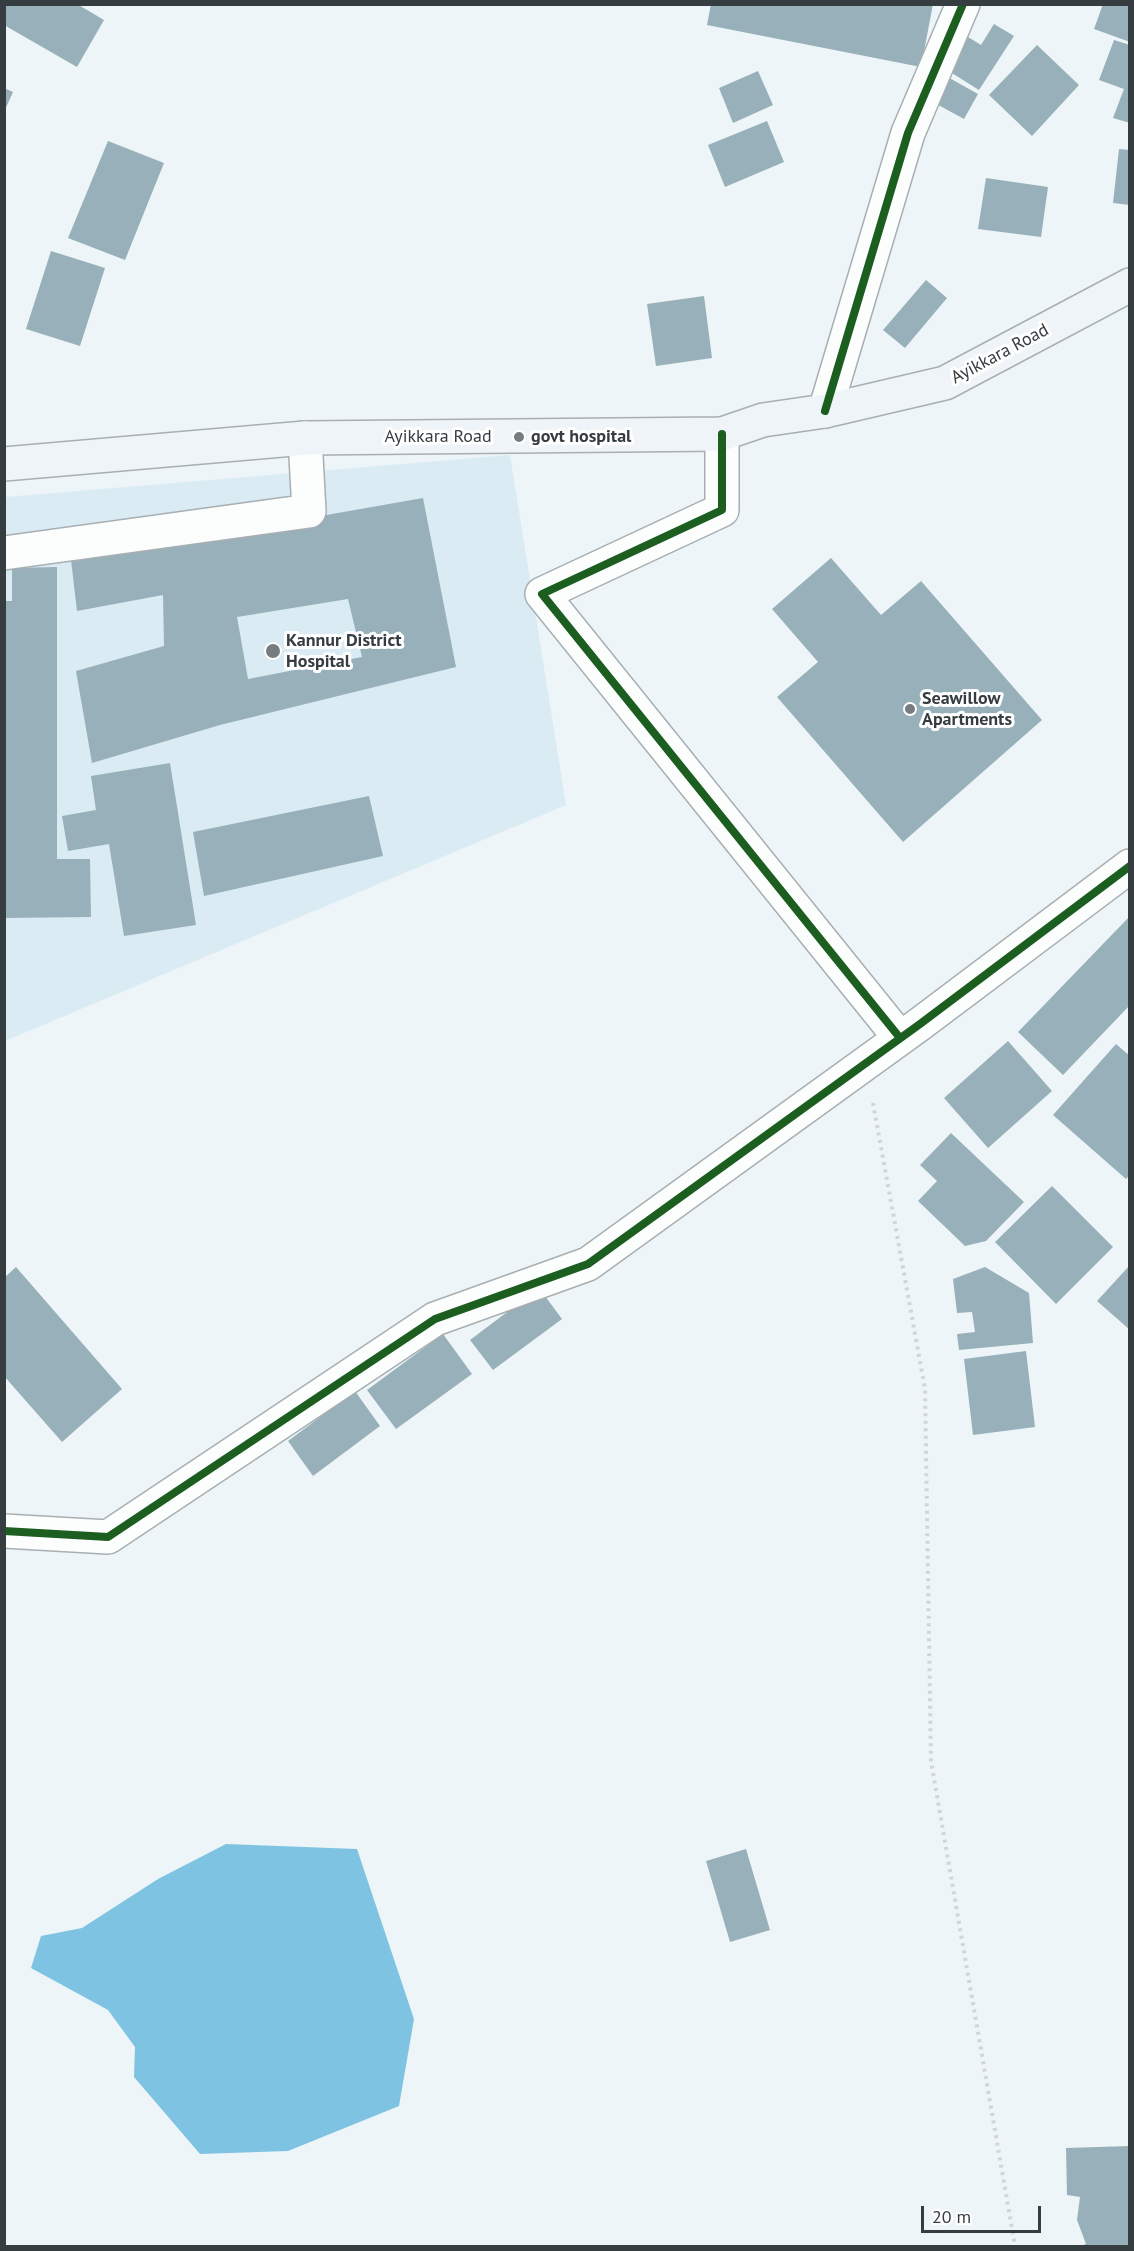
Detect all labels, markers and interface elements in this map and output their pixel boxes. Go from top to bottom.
street label: Ayikkara Road [948,319,1052,389]
street label: Ayikkara Road [384,426,492,448]
place label: govt hospital [531,426,631,448]
marker: govt hospital [512,430,526,444]
place label: Kannur District Hospital [286,630,402,672]
marker: Kannur District Hospital [264,642,282,660]
place label: Seawillow Apartments [922,688,1012,730]
marker: Seawillow Apartments [903,702,917,716]
scale bar [924,2194,1044,2232]
text: 20 m [932,2205,971,2228]

